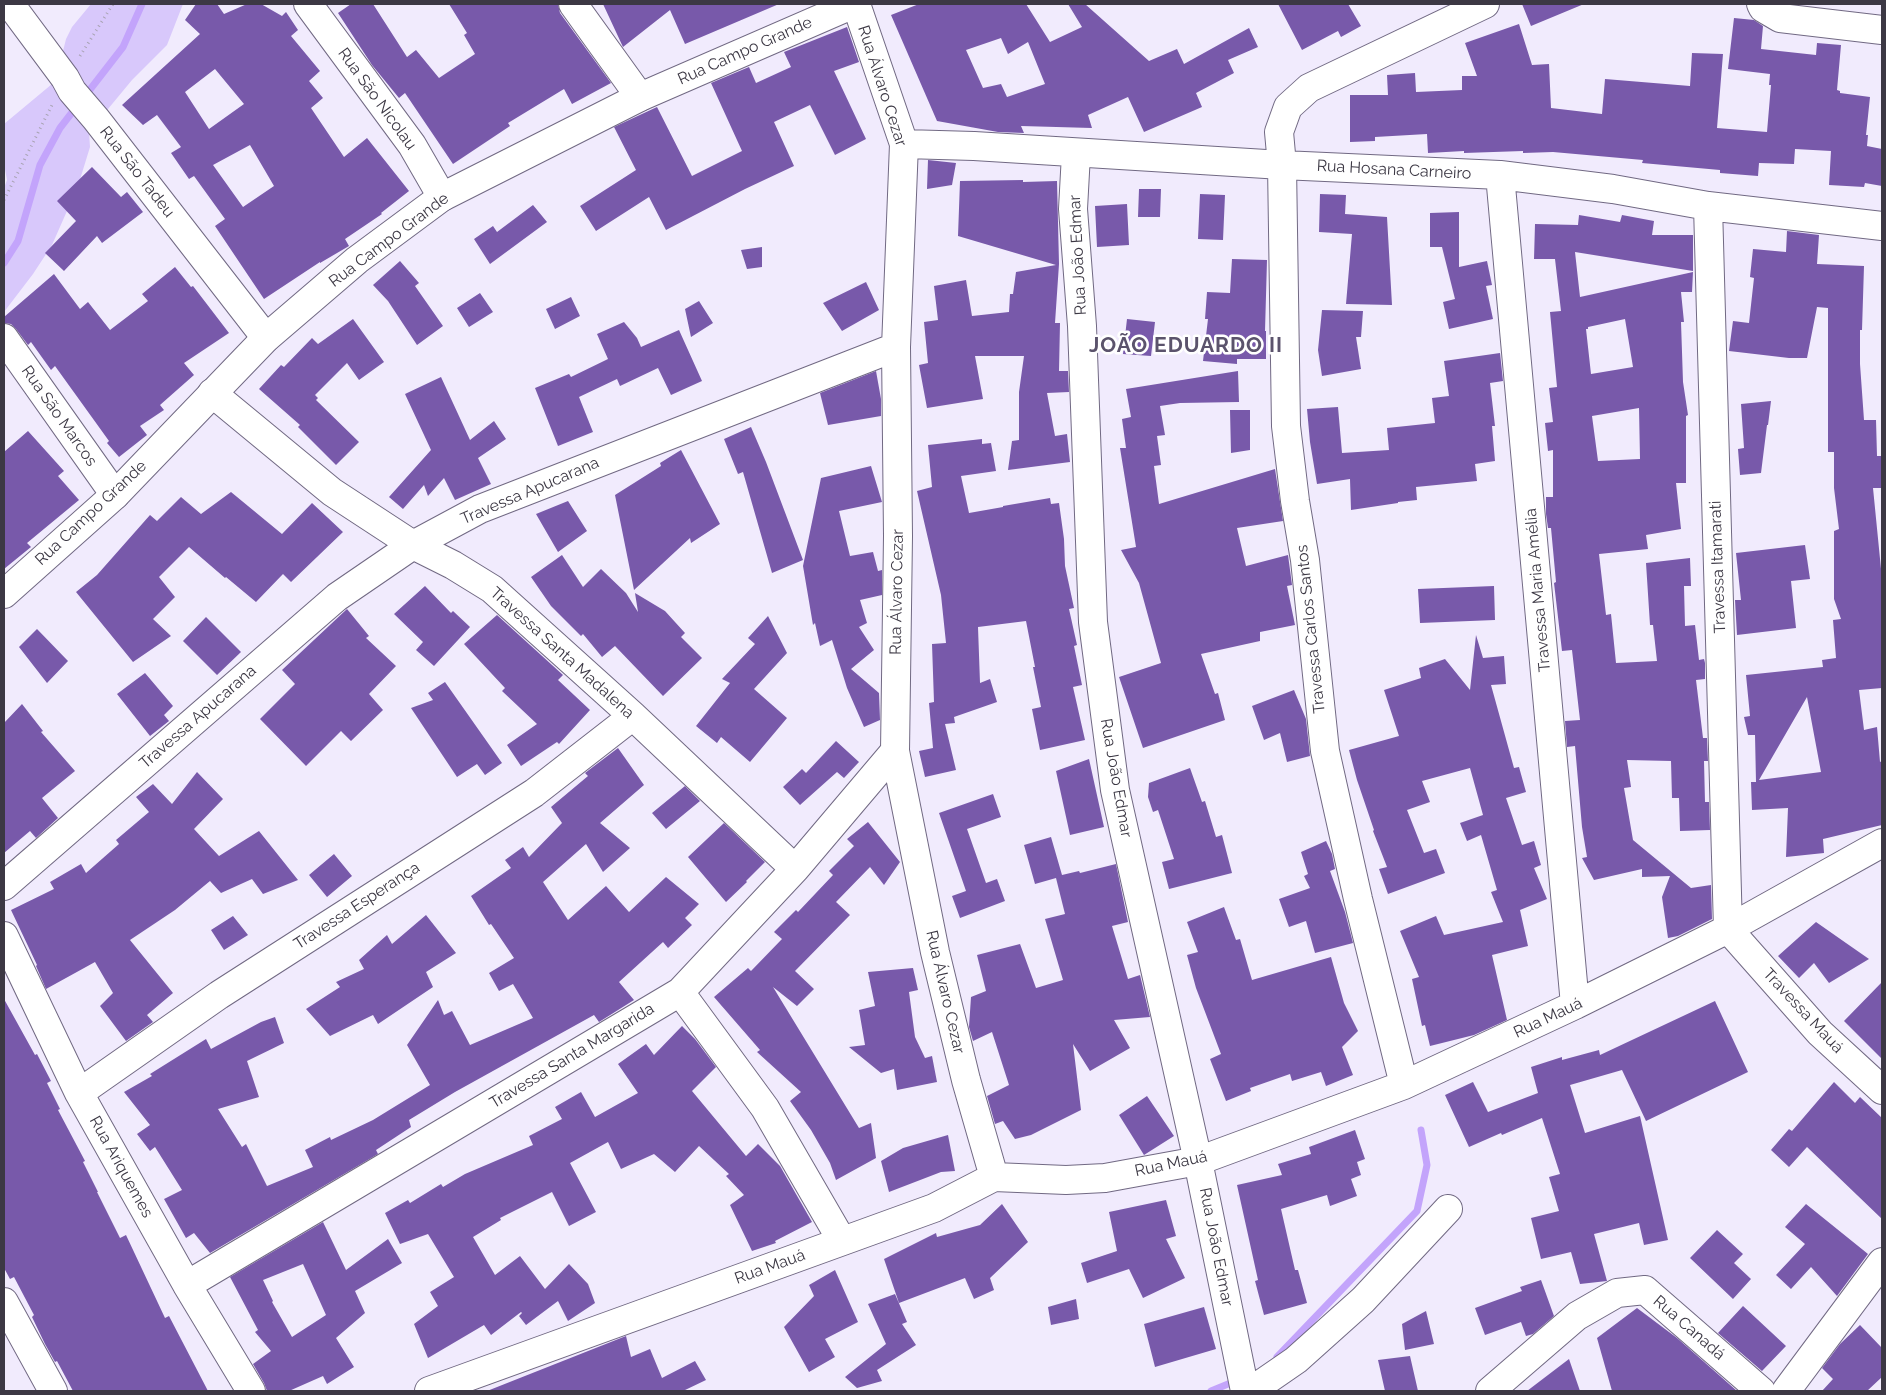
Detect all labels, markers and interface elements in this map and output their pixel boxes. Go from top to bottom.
street label: Rua Campo Grande [675,13,815,89]
street label: Rua Álvaro Cezar [853,23,911,149]
street label: Rua São Nicolau [334,44,420,154]
street label: Rua São Tadeu [95,123,179,221]
street label: Rua Hosana Carneiro [1316,156,1472,184]
street label: Rua Campo Grande [325,189,453,291]
street label: Rua João Edmar [1065,194,1091,316]
district label: JOÃO EDUARDO II [1087,333,1285,359]
street label: Rua São Marcos [17,362,101,470]
street label: Travessa Apucarana [458,453,602,529]
street label: Rua Campo Grande [31,457,151,569]
street label: Travessa Itamarati [1706,500,1730,634]
street label: Travessa Maria Amélia [1521,507,1555,673]
street label: Rua Álvaro Cezar [886,529,908,655]
street label: Travessa Carlos Santos [1293,544,1329,714]
street label: Travessa Santa Madalena [486,583,638,723]
street label: Travessa Apucarana [136,661,260,773]
street label: Rua João Edmar [1096,717,1136,839]
street label: Travessa Esperança [291,858,423,954]
street label: Rua Álvaro Cezar [921,928,969,1056]
street label: Travessa Mauá [1759,965,1847,1057]
street label: Rua Mauá [1511,994,1585,1042]
street label: Travessa Santa Margarida [486,999,658,1113]
street label: Rua Ariquemes [85,1113,157,1221]
street label: Rua Mauá [1133,1147,1209,1181]
street label: Rua João Edmar [1195,1186,1237,1308]
street label: Rua Mauá [732,1245,808,1289]
street label: Rua Canadá [1649,1292,1729,1364]

